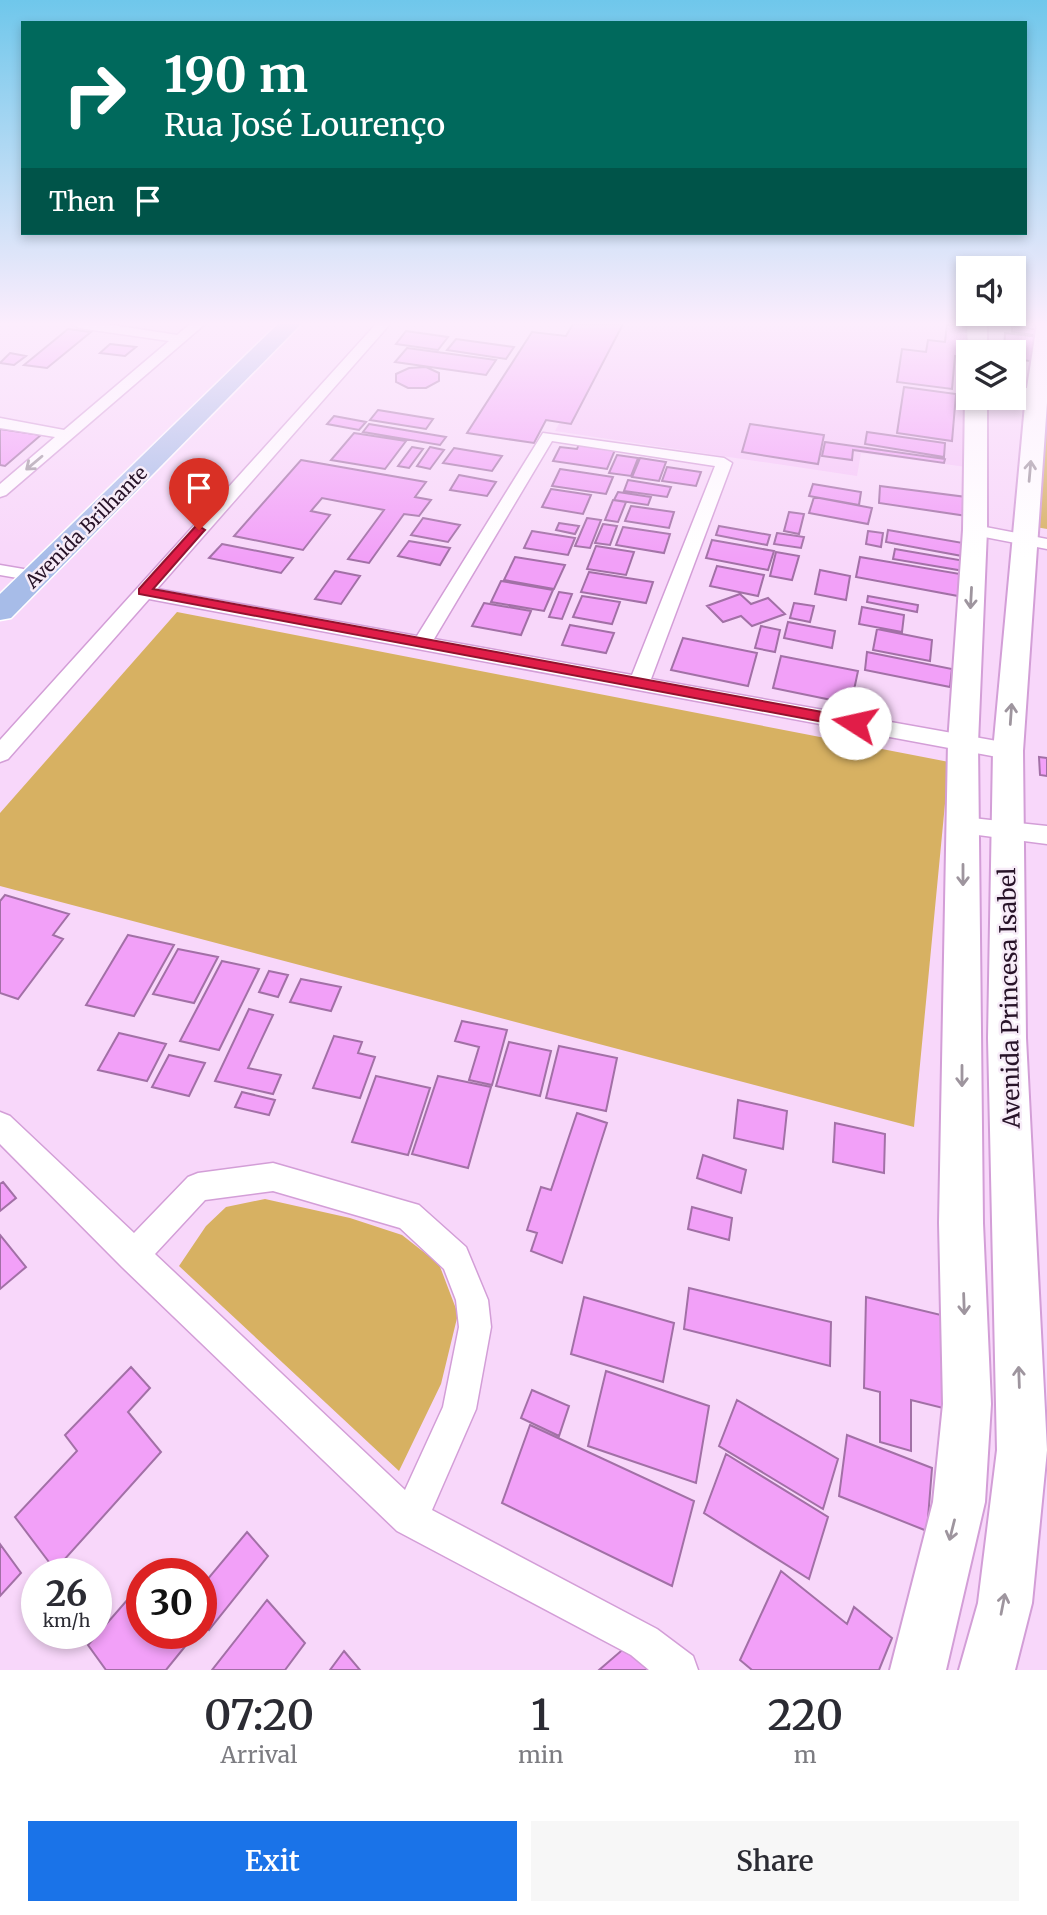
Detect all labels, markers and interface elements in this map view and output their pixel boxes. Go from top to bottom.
text: 190 m [164,44,308,105]
icon: right [49,49,140,140]
text: Rua José Lourenço [164,105,445,145]
icon: arrive [129,182,167,220]
text: Then [49,185,115,218]
map controls [956,256,1026,410]
button: sound [956,256,1026,326]
button: layers [956,340,1026,410]
one-way arrow [25,455,43,471]
pin [169,458,229,530]
street label: Avenida Brilhante [19,461,152,594]
one-way arrow [1024,461,1037,483]
icon: arrive [180,469,218,507]
one-way arrow [965,587,978,610]
position arrow [818,686,892,760]
one-way arrow [1004,703,1017,726]
one-way arrow [956,863,970,886]
street label: Avenida Princesa Isabel [992,867,1026,1130]
one-way arrow [955,1065,969,1088]
one-way arrow [957,1292,970,1315]
one-way arrow [1013,1366,1026,1389]
one-way arrow [945,1518,958,1541]
speed limit sign: 30 [126,1558,217,1649]
text: 26 [46,1572,87,1616]
one-way arrow [997,1593,1011,1616]
text: km/h [43,1609,90,1632]
text: 07:20 [204,1689,314,1741]
text: 1 [531,1689,550,1741]
text: 220 [767,1689,843,1741]
text: Arrival [221,1740,297,1769]
text: min [518,1740,563,1769]
text: m [794,1740,817,1769]
button: Exit [28,1821,517,1901]
button: Share [531,1821,1019,1901]

